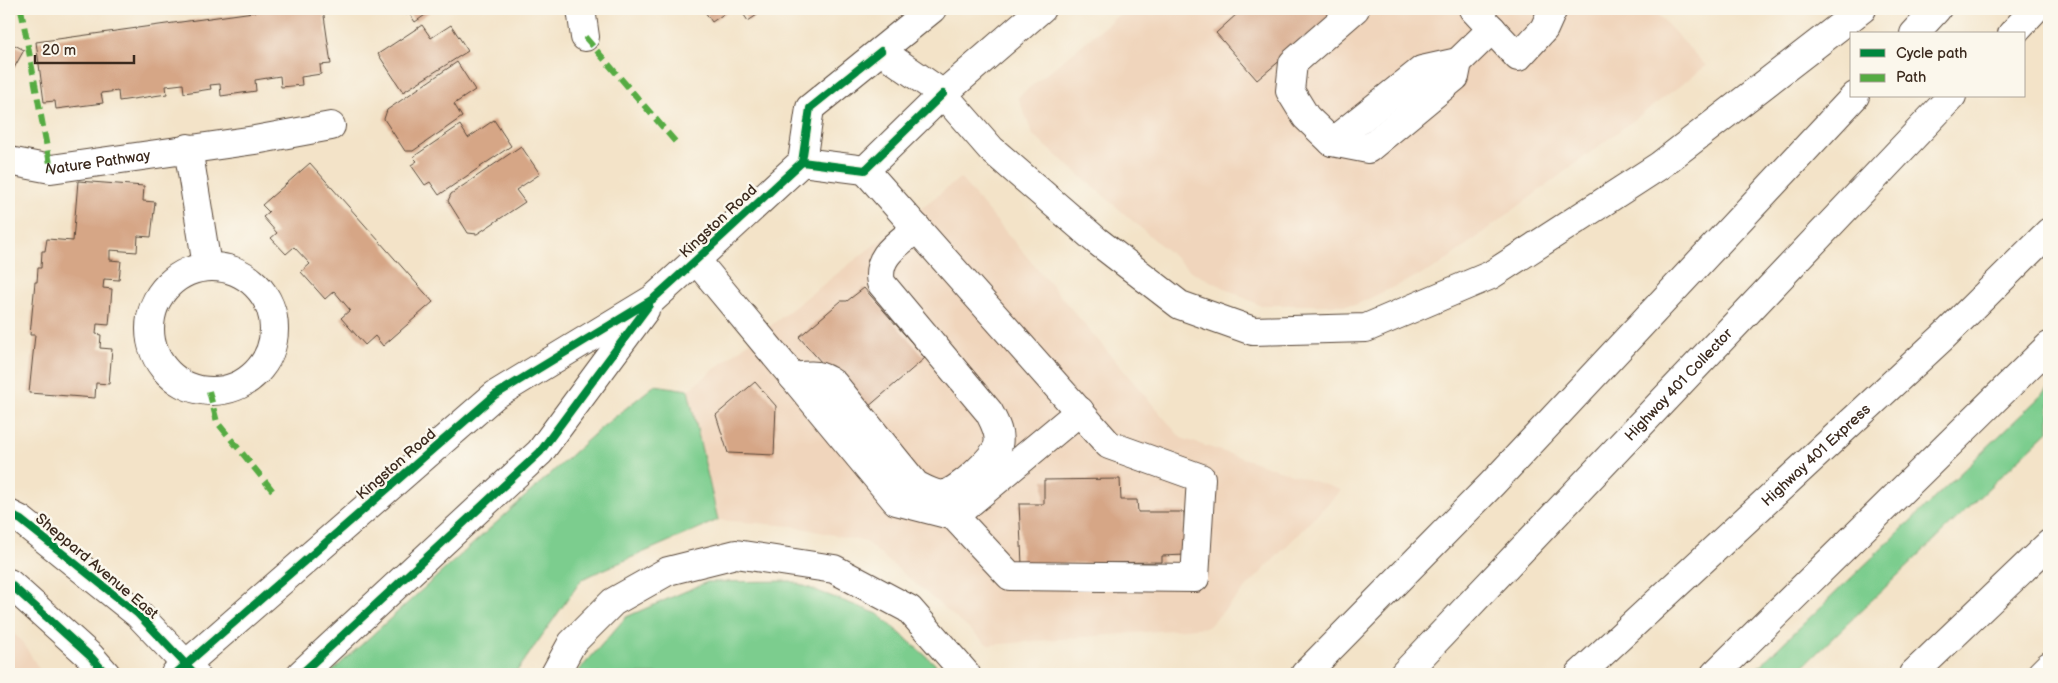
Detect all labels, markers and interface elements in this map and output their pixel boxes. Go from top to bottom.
scale bar [35,32,134,64]
legend [1850,32,2026,98]
text: 20 m [42,41,76,60]
text: Cycle path [1896,44,1967,63]
text: Path [1896,68,1926,87]
street label: Nature Pathway [43,146,152,180]
street label: Kingston Road [676,181,761,262]
street label: Highway 401 Collector [1621,324,1737,445]
street label: Highway 401 Express [1758,400,1875,511]
street label: Kingston Road [353,425,440,504]
street label: Sheppard Avenue East [31,509,162,624]

